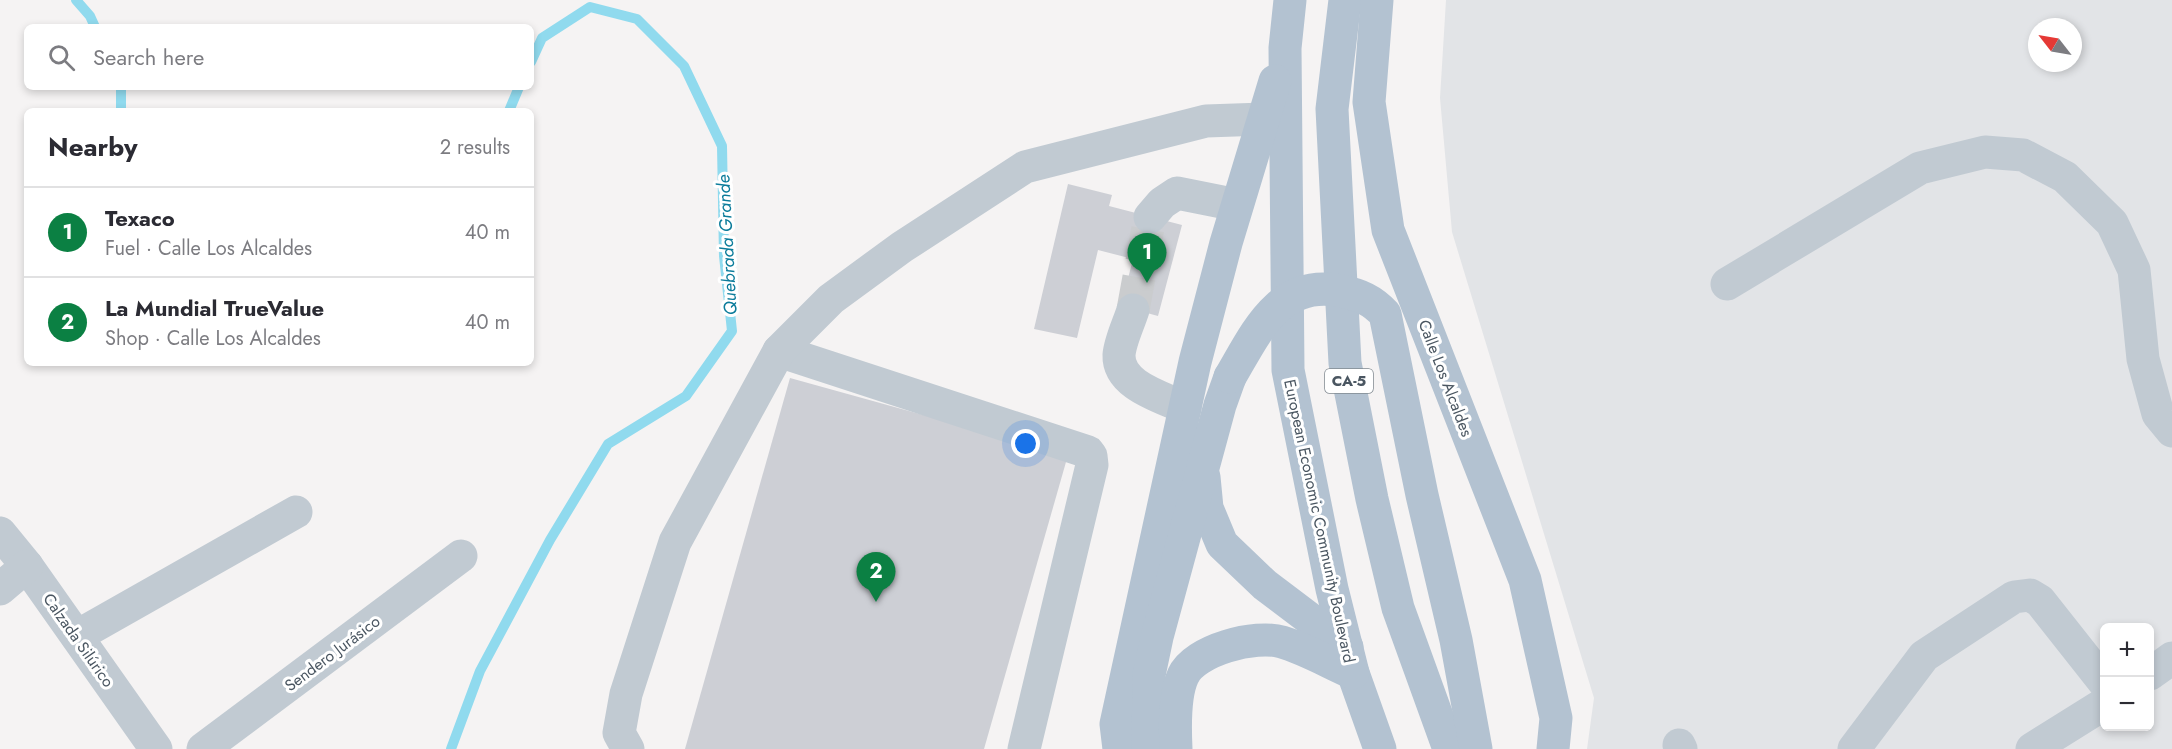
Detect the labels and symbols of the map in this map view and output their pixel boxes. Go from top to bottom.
north arrow [2028,18,2082,72]
water label: Quebrada Grande [710,174,744,316]
pin: 1 [1128,234,1166,283]
street label: Calle Los Alcaldes [1413,316,1478,440]
road number: CA-5 [1325,369,1373,393]
street label: European Economic Community Boulevard [1278,377,1361,665]
your location [1011,429,1040,458]
pin: 2 [856,552,896,602]
street label: Calzada Silúrico [38,589,120,692]
street label: Sendero Jurásico [280,610,385,697]

